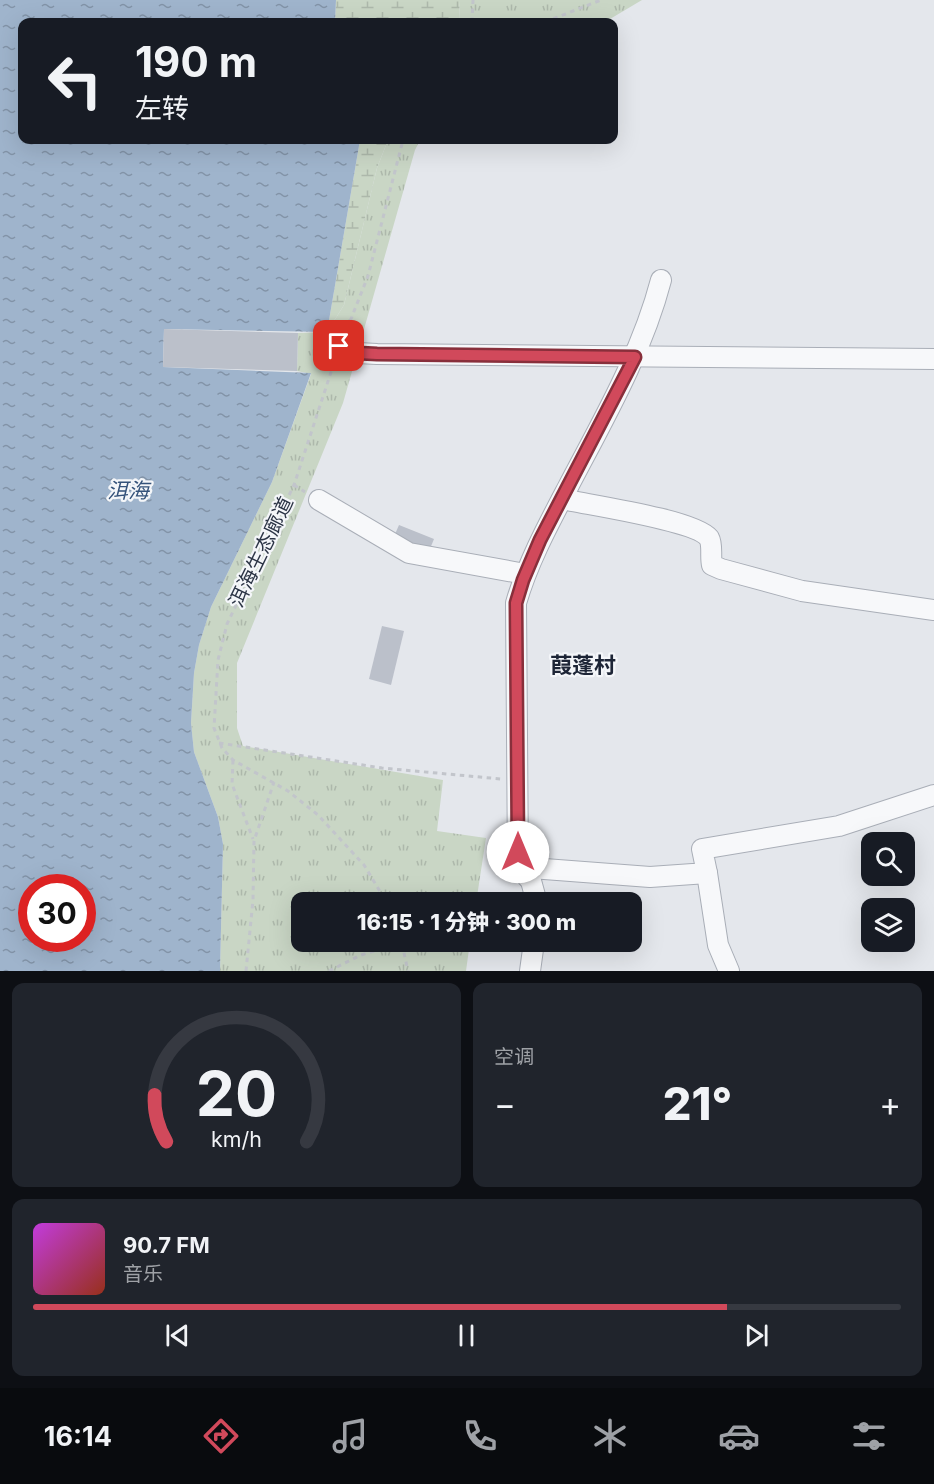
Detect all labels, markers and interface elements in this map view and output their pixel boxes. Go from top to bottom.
text: 190 m [135,36,257,87]
icon: left [36,42,114,120]
text: 左转 [135,92,189,125]
pin [313,320,364,371]
icon: arrive [322,329,355,362]
water label: 洱海 [107,478,152,503]
street label: 洱海生态廊道 [224,493,298,611]
district label: 葭蓬村 [550,652,616,678]
position arrow [486,820,550,884]
map controls [861,832,915,952]
button: search [861,832,915,886]
speed limit sign: 30 [18,874,96,952]
button: layers [861,898,915,952]
text: 16:15 · 1 分钟 · 300 m [357,909,576,935]
text: 空调 [494,1045,534,1069]
text: 20 [196,1056,277,1131]
text: 21° [663,1076,732,1131]
text: − [494,1084,516,1124]
text: + [879,1084,901,1124]
text: km/h [211,1126,262,1152]
text: 90.7 FM [123,1232,210,1258]
text: 音乐 [123,1262,163,1286]
icon: previous [161,1319,194,1352]
icon: pause [450,1319,483,1352]
icon: next [740,1319,773,1352]
icon: directions [200,1415,242,1457]
icon: music [329,1415,371,1457]
icon: phone [459,1415,501,1457]
icon: climate [589,1415,631,1457]
icon: car [718,1415,760,1457]
icon: filters [848,1415,890,1457]
text: 16:14 [44,1420,112,1453]

